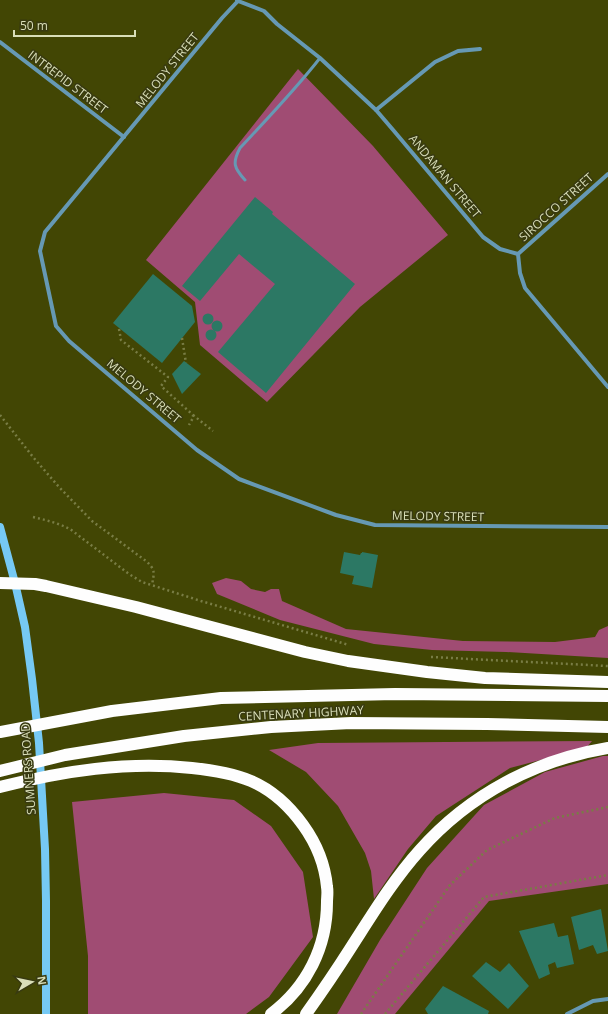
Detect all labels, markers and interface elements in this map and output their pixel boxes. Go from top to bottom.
scale bar [14,12,135,38]
text: 50 m [20,17,48,34]
street label: MELODY STREET [131,29,203,111]
street label: INTREPID STREET [25,46,112,118]
street label: ANDAMAN STREET [405,131,485,222]
street label: SIROCCO STREET [515,169,597,245]
street label: MELODY STREET [103,355,185,427]
street label: MELODY STREET [392,507,485,525]
street label: CENTENARY HIGHWAY [238,701,364,725]
street label: SUMNERS ROAD [16,723,40,815]
north arrow [12,962,52,1002]
text: N [34,975,50,986]

